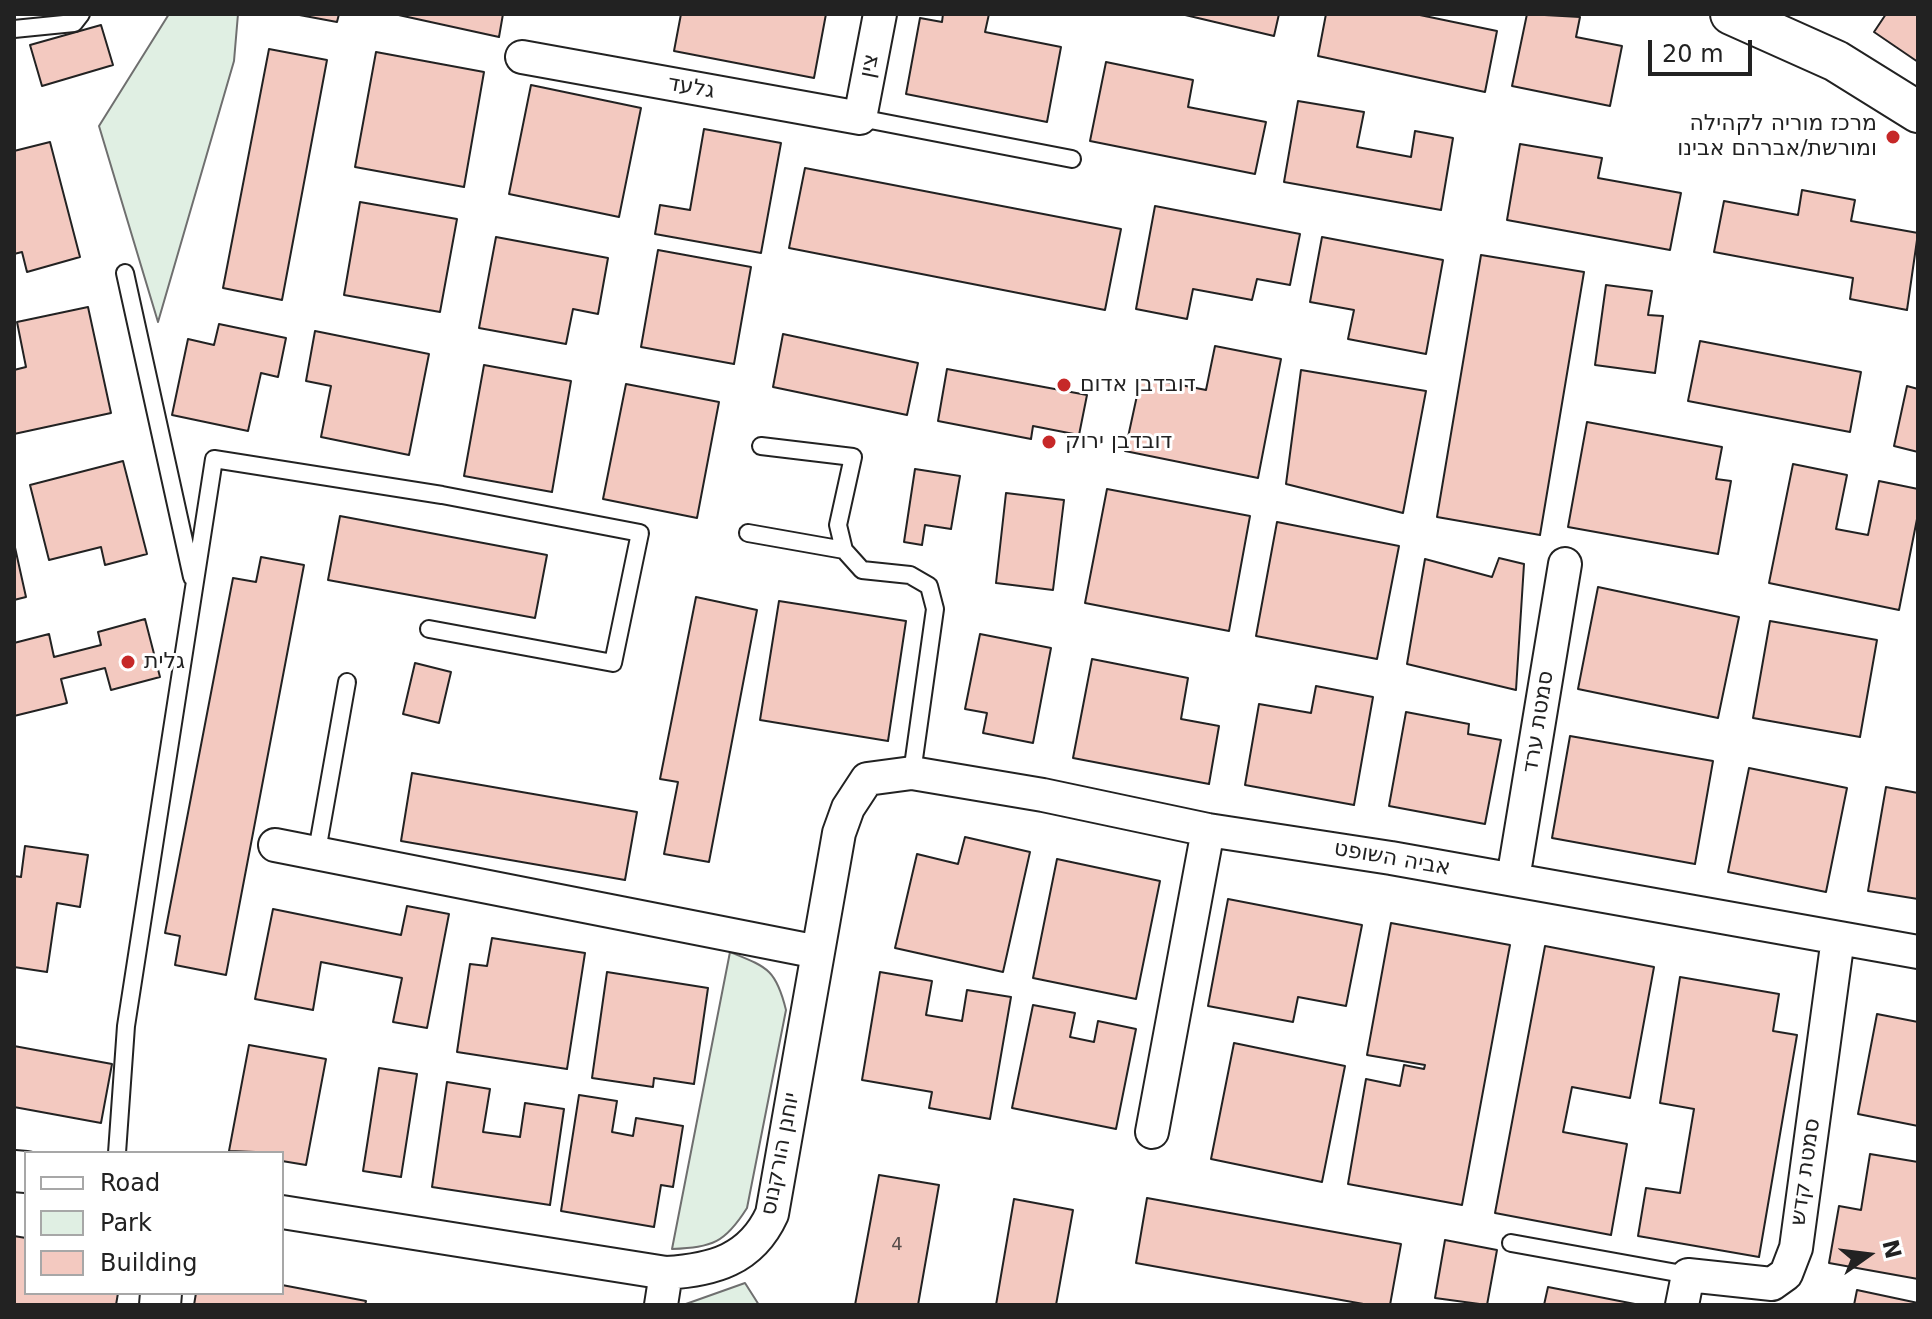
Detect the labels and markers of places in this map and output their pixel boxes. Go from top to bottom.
place label: מרכז מוריה לקהילה ומורשת/אברהם אבינו [1677,111,1877,162]
marker: מרכז מוריה לקהילה ומורשת/אברהם אבינו [1884,128,1902,146]
place label: דובדבן אדום [1080,372,1196,398]
marker: דובדבן אדום [1055,376,1073,394]
place label: דובדבן ירוק [1065,429,1172,455]
marker: דובדבן ירוק [1040,433,1058,451]
place label: גלית [144,649,185,675]
marker: גלית [119,653,137,671]

